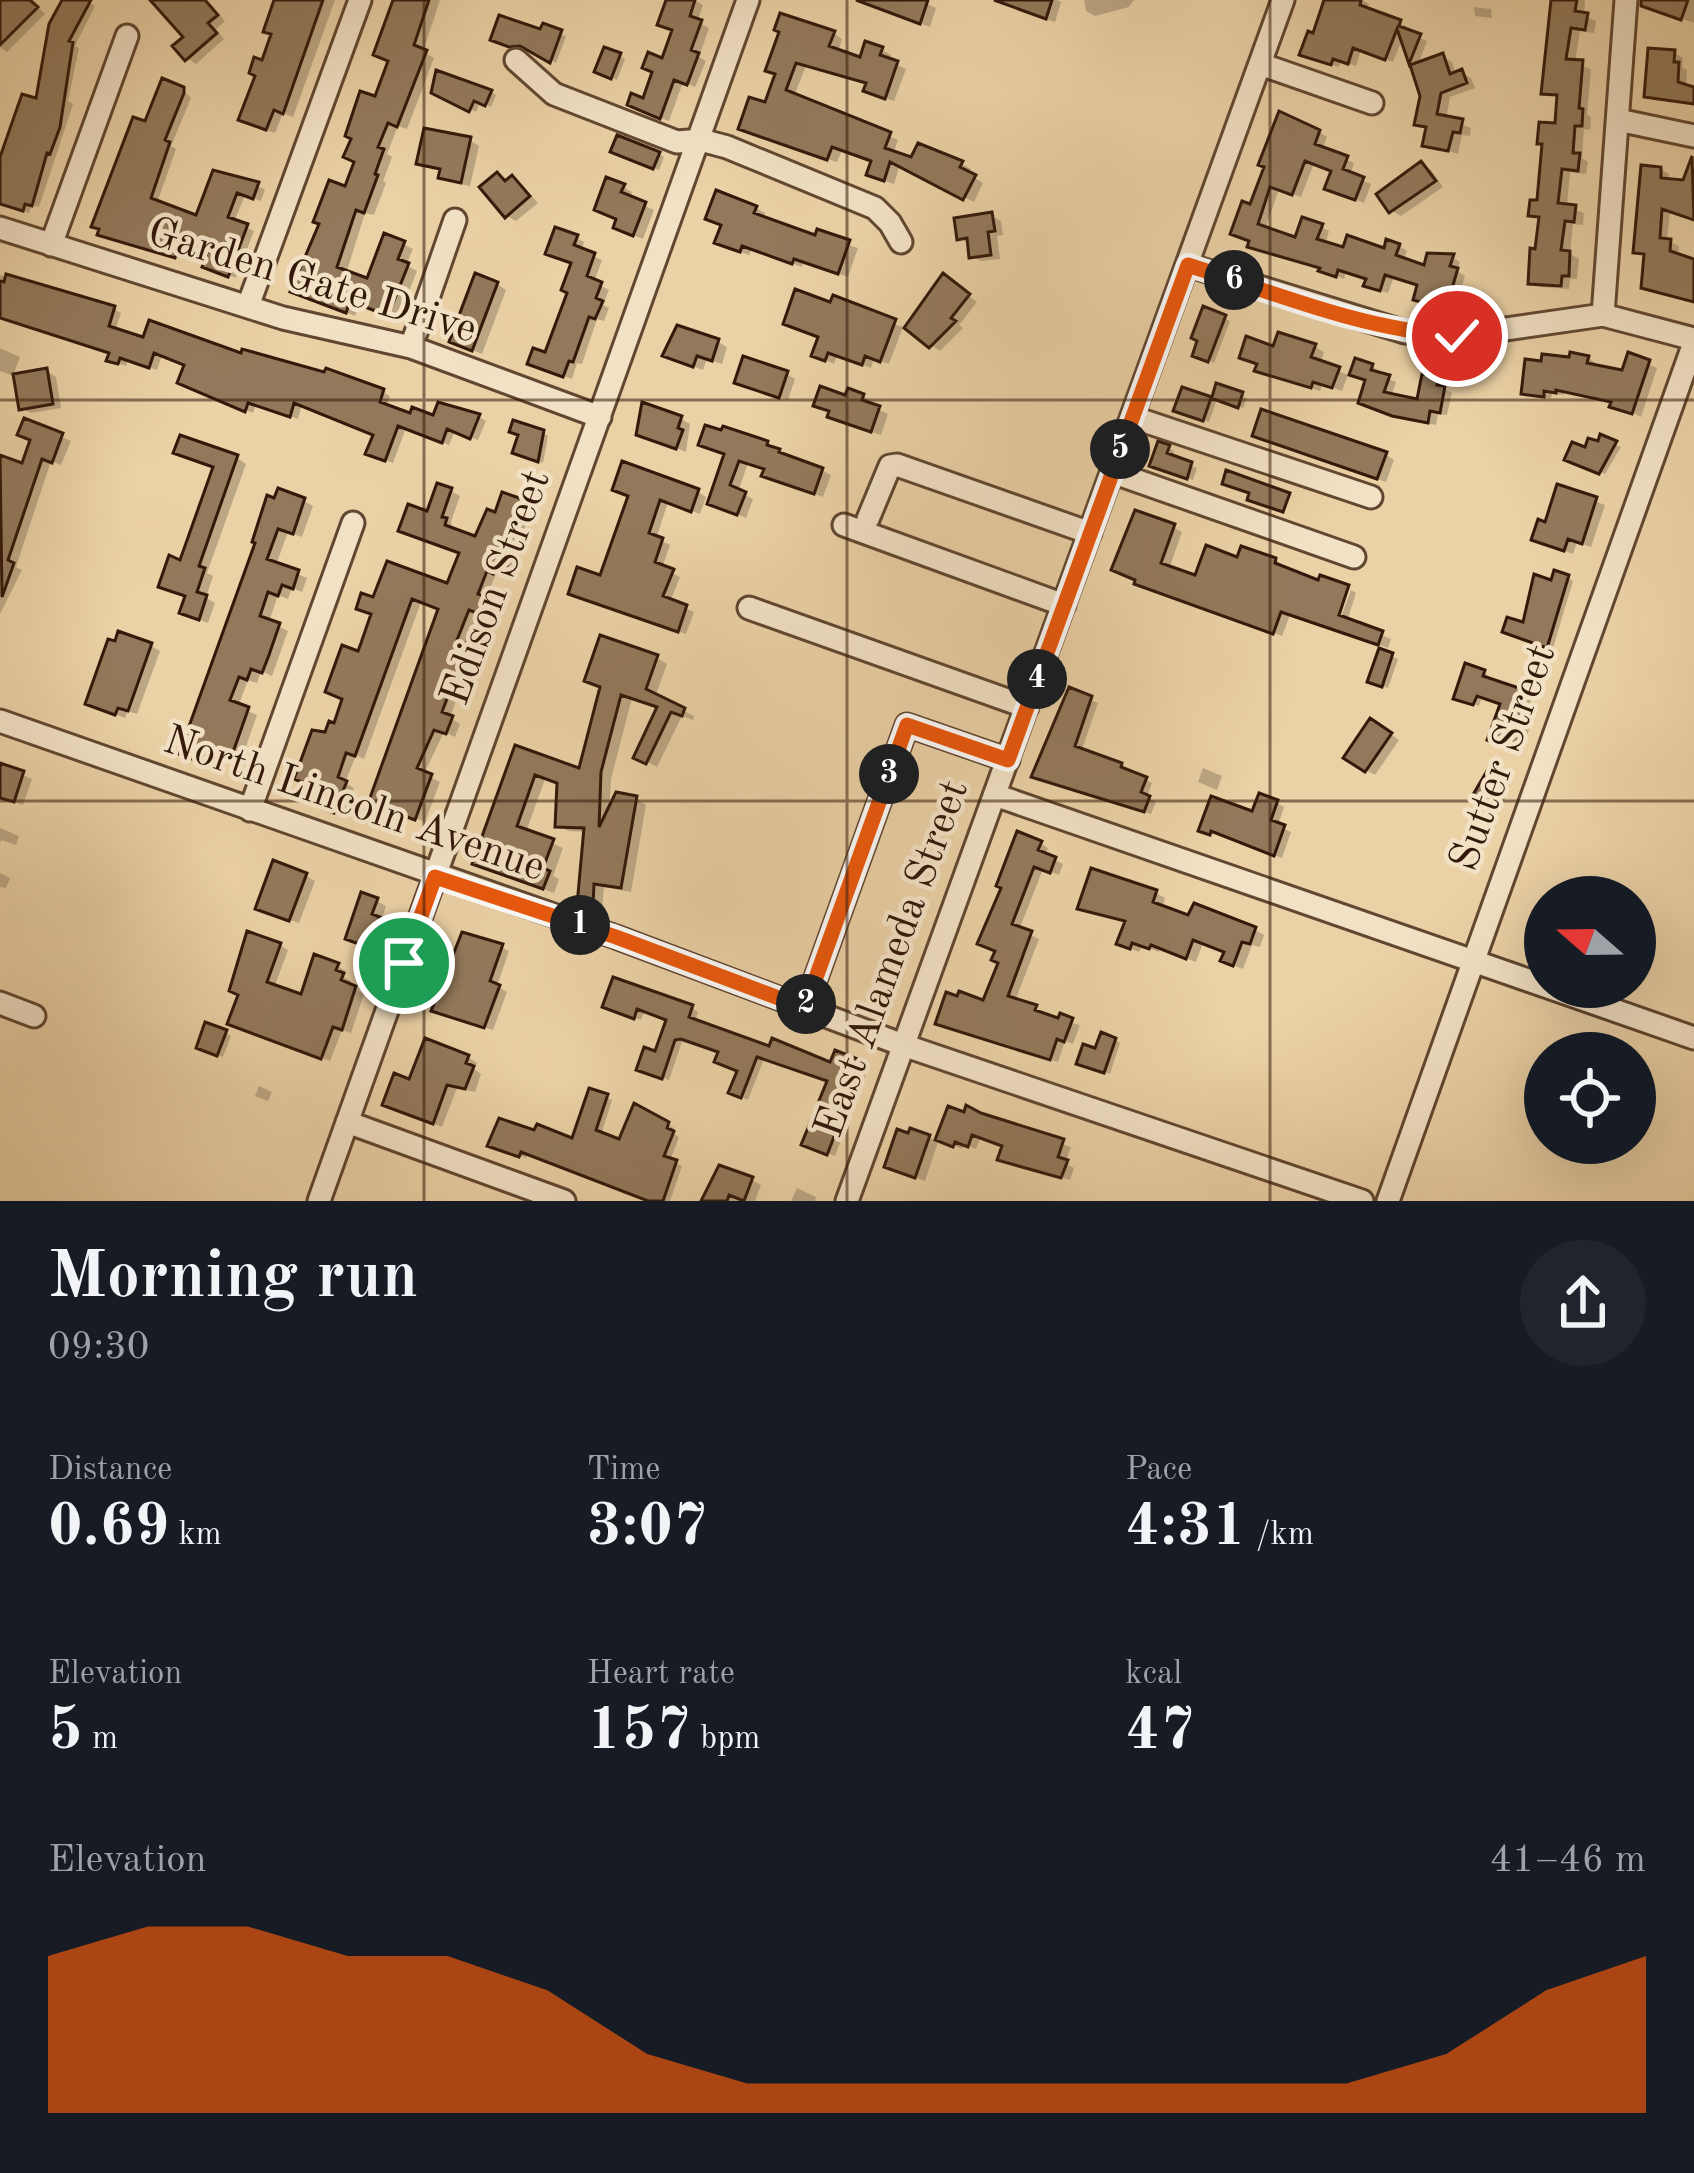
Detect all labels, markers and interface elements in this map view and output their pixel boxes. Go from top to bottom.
street label: Garden Gate Drive [143,212,481,352]
pin: 6 [1204,250,1264,310]
text: 6 [1224,263,1244,296]
pin [1406,285,1508,387]
icon: check [1424,303,1490,369]
pin: 5 [1090,419,1150,479]
text: 5 [1110,432,1130,465]
street label: Edison Street [435,465,559,711]
street label: Sutter Street [1444,639,1564,877]
pin: 4 [1007,649,1067,709]
text: 4 [1027,662,1047,695]
street label: North Lincoln Avenue [158,720,550,890]
pin: 3 [859,744,919,804]
text: 3 [879,757,899,790]
street label: East Alameda Street [809,775,977,1143]
north arrow [1524,876,1656,1008]
map controls [1524,876,1656,1164]
pin: 1 [550,895,610,955]
text: 1 [570,908,590,941]
pin [353,912,455,1014]
icon: arrive [371,930,437,996]
pin: 2 [776,974,836,1034]
text: 2 [796,987,816,1020]
button: locate [1524,1032,1656,1164]
button: share [1520,1240,1646,1366]
text: Morning run [48,1246,418,1312]
text: 09:30 [48,1328,149,1367]
text: Distance [48,1454,172,1487]
text: Time [587,1454,661,1487]
text: Pace [1125,1454,1192,1487]
text: 0.69 [48,1498,169,1558]
text: 3:07 [587,1498,708,1558]
text: 4:31 [1125,1498,1247,1558]
text: km [169,1519,222,1552]
text: /km [1247,1519,1314,1552]
text: Elevation [48,1658,182,1691]
text: Heart rate [587,1658,735,1691]
text: kcal [1125,1658,1182,1691]
text: 5 [48,1702,83,1762]
text: 157 [587,1702,691,1762]
text: 47 [1125,1702,1195,1762]
text: m [83,1723,118,1756]
text: bpm [691,1723,761,1756]
text: Elevation [48,1841,207,1880]
text: 41–46 m [1489,1841,1646,1880]

